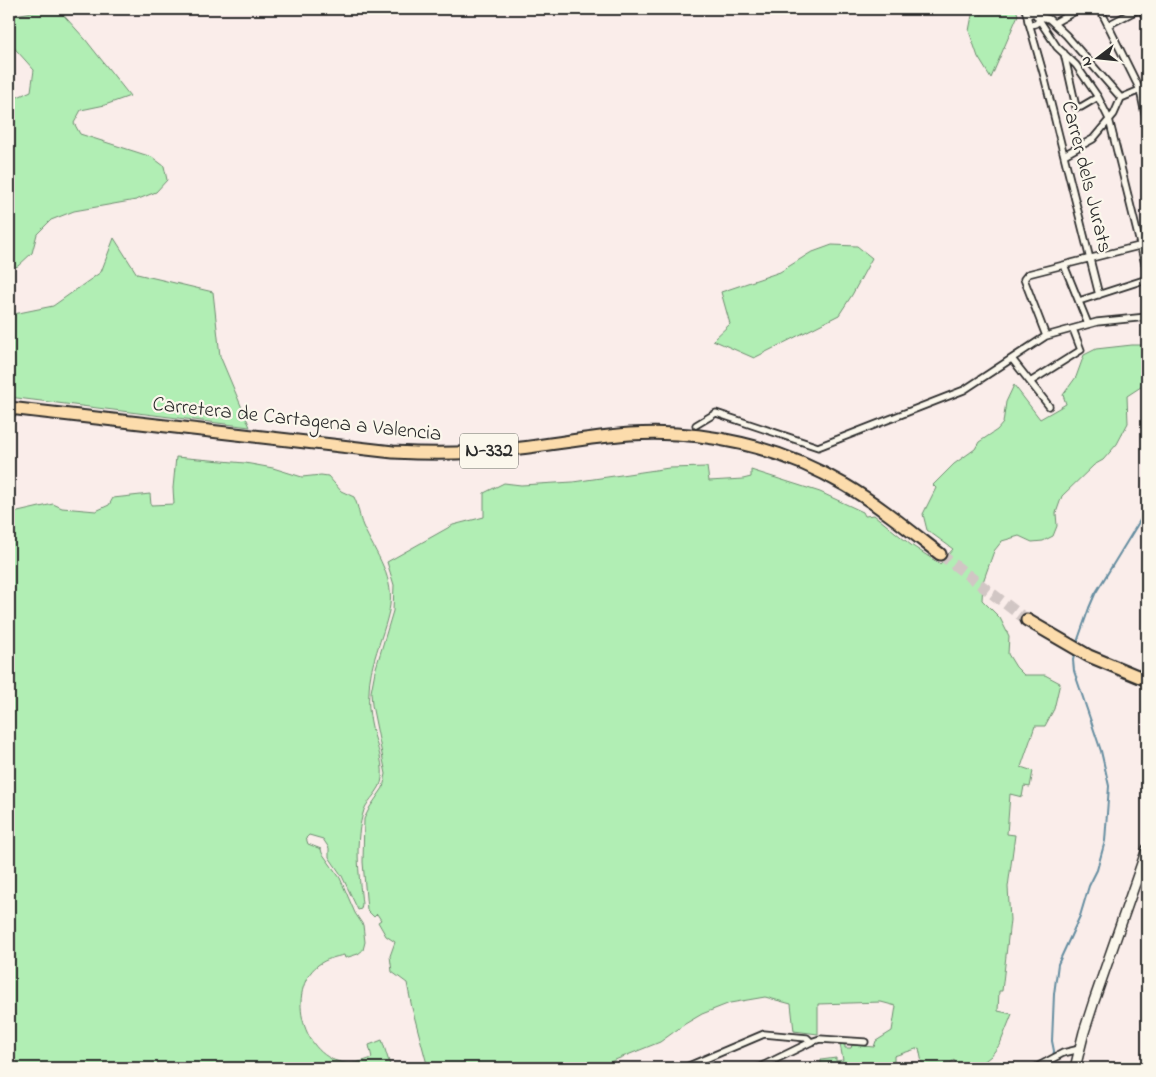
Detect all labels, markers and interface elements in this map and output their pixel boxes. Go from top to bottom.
north arrow [1074,32,1124,82]
text: N [1076,54,1098,69]
street label: Carrer dels Jurats [1053,98,1119,256]
street label: Carretera de Cartagena a Valencia [151,390,443,452]
road number: N-332 [460,434,518,468]

